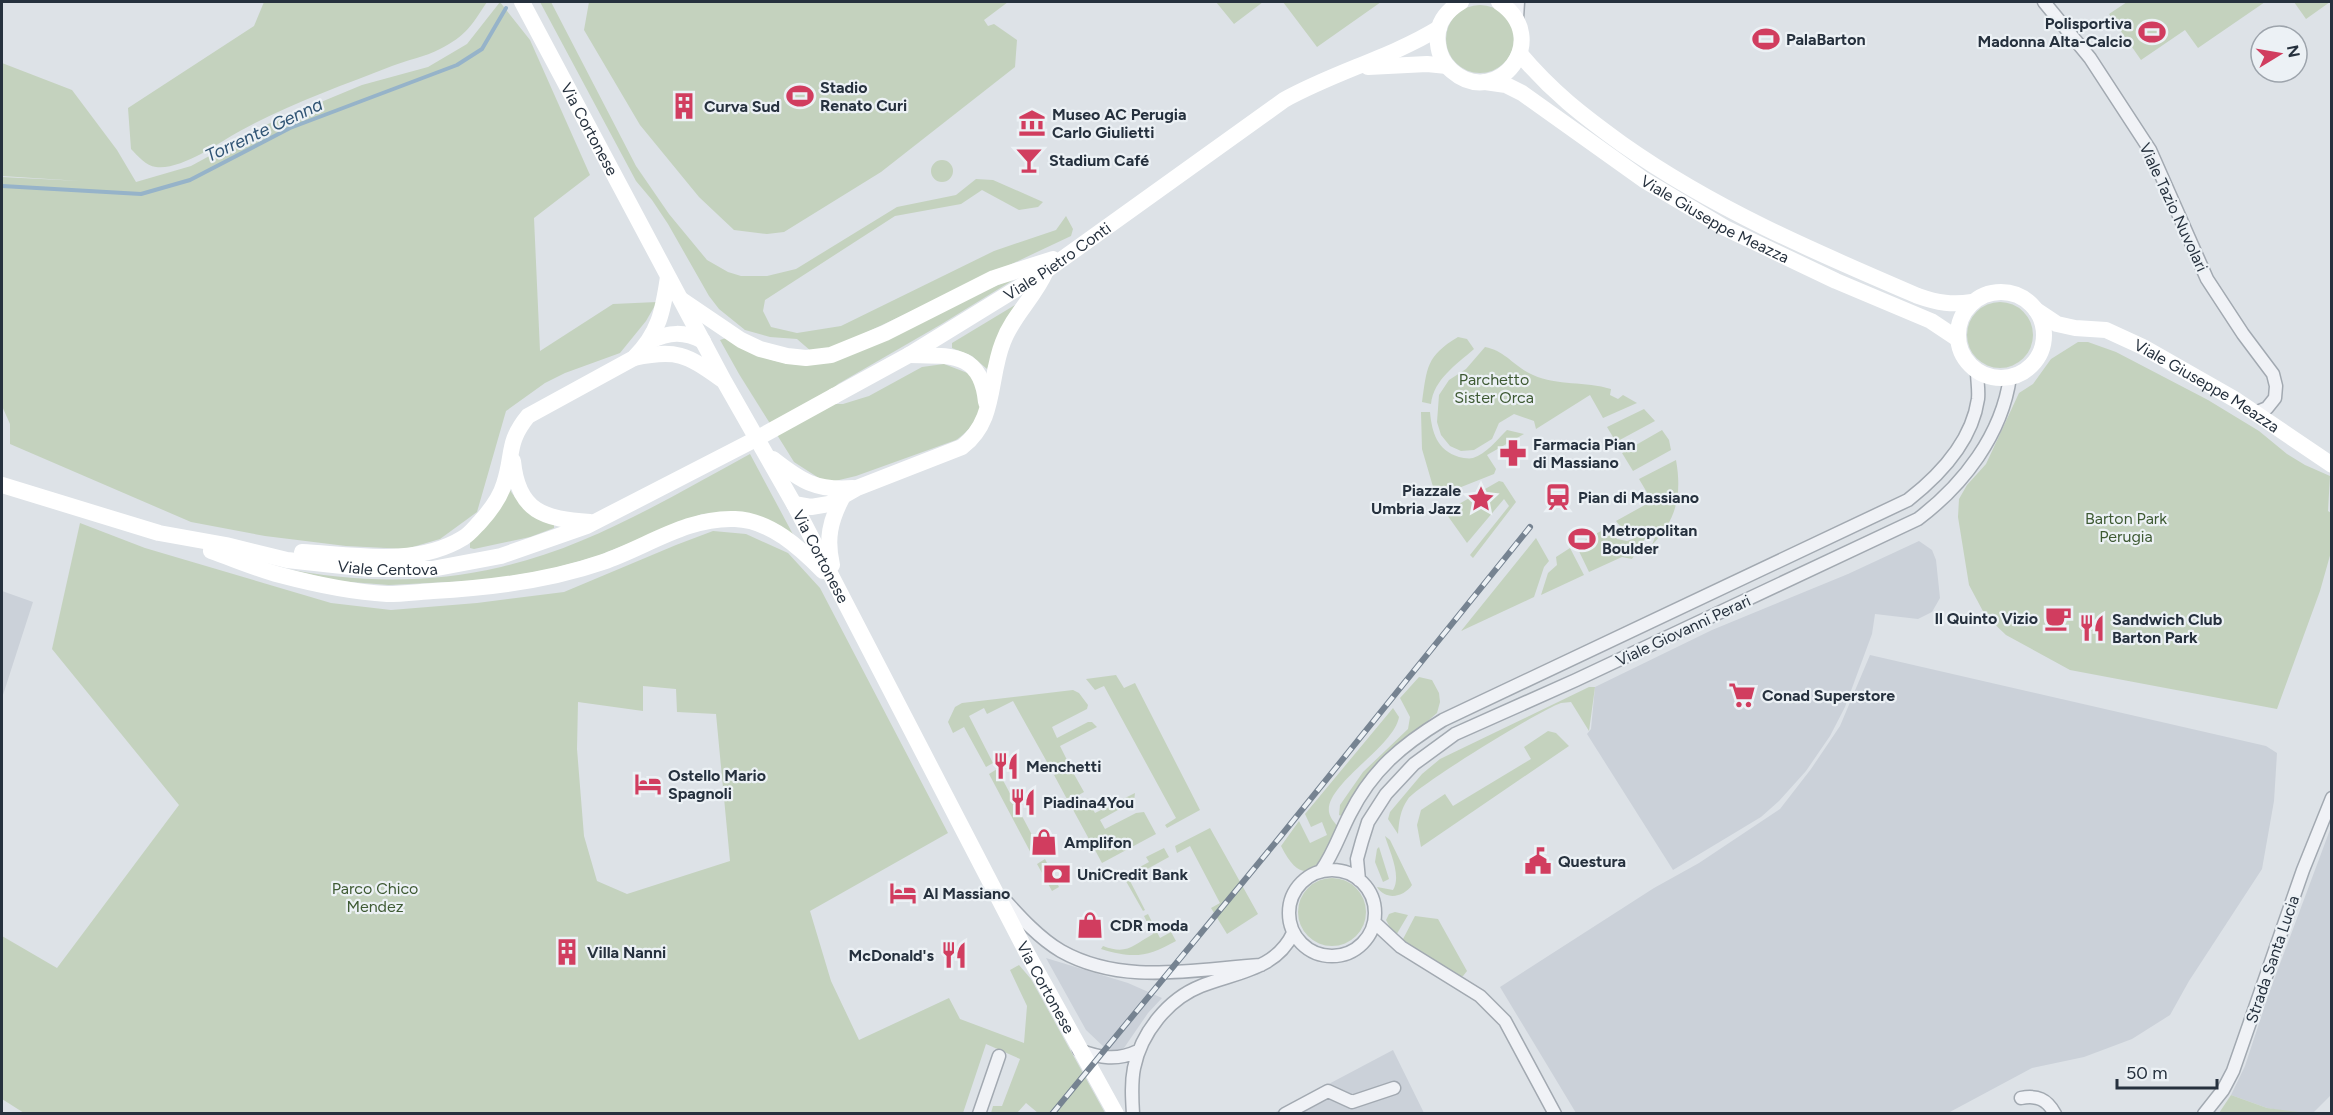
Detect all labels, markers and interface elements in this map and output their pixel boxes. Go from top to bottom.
place label: Polisportiva Madonna Alta-Calcio [1977,14,2132,51]
sports icon: Polisportiva Madonna Alta-Calcio [2137,17,2167,47]
sports icon: PalaBarton [1751,24,1781,54]
north arrow [2249,24,2309,84]
place label: PalaBarton [1786,30,1866,49]
text: N [2283,43,2304,59]
place label: Stadio Renato Curi [820,78,907,115]
street label: Via Cortonese [557,80,622,179]
sports icon: Stadio Renato Curi [785,81,815,111]
building icon: Curva Sud [669,91,699,121]
water label: Torrente Genna [202,93,327,167]
place label: Curva Sud [704,97,780,116]
place label: Museo AC Perugia Carlo Giulietti [1052,105,1186,142]
museum icon: Museo AC Perugia Carlo Giulietti [1017,108,1047,138]
street label: Viale Tazio Nuvolari [2135,140,2212,274]
bar icon: Stadium Café [1014,145,1044,175]
place label: Stadium Café [1049,151,1149,170]
street label: Viale Giuseppe Meazza [1637,171,1792,267]
street label: Viale Pietro Conti [1000,218,1115,304]
street label: Viale Giuseppe Meazza [2131,335,2283,437]
park label: Parchetto Sister Orca [1454,370,1534,407]
place label: Farmacia Pian di Massiano [1533,435,1636,472]
pharmacy icon: Farmacia Pian di Massiano [1498,438,1528,468]
place label: Piazzale Umbria Jazz [1371,481,1461,518]
station icon: Pian di Massiano [1543,482,1573,512]
place icon: Piazzale Umbria Jazz [1466,484,1496,514]
place label: Pian di Massiano [1578,488,1699,507]
street label: Via Cortonese [789,507,853,607]
park label: Barton Park Perugia [2085,509,2167,546]
place label: Metropolitan Boulder [1602,521,1697,558]
sports icon: Metropolitan Boulder [1567,524,1597,554]
street label: Viale Centova [337,557,439,579]
street label: Viale Giovanni Perari [1613,591,1754,670]
cafe icon: Il Quinto Vizio [2043,603,2073,633]
place label: Il Quinto Vizio [1934,609,2038,628]
place label: Sandwich Club Barton Park [2112,610,2223,647]
restaurant icon: Sandwich Club Barton Park [2077,613,2107,643]
supermarket icon: Conad Superstore [1727,680,1757,710]
place label: Conad Superstore [1762,686,1895,705]
restaurant icon: Menchetti [991,751,1021,781]
place label: Menchetti [1026,757,1101,776]
place label: Ostello Mario Spagnoli [668,766,766,803]
hotel icon: Ostello Mario Spagnoli [633,769,663,799]
restaurant icon: Piadina4You [1008,787,1038,817]
place label: Piadina4You [1043,793,1134,812]
shop icon: Amplifon [1029,827,1059,857]
place label: Amplifon [1064,833,1132,852]
public building icon: Questura [1523,846,1553,876]
place label: Questura [1558,852,1626,871]
bank icon: UniCredit Bank [1042,859,1072,889]
place label: UniCredit Bank [1077,865,1188,884]
hotel icon: Al Massiano [888,878,918,908]
park label: Parco Chico Mendez [332,879,418,916]
place label: Al Massiano [923,884,1010,903]
street label: Strada Santa Lucia [2242,893,2303,1025]
shop icon: CDR moda [1075,910,1105,940]
place label: CDR moda [1110,916,1188,935]
building icon: Villa Nanni [552,937,582,967]
street label: Via Cortonese [1013,938,1079,1037]
restaurant icon: McDonald's [939,940,969,970]
place label: Villa Nanni [587,943,666,962]
place label: McDonald's [849,946,935,965]
scale bar [2117,1052,2218,1090]
text: 50 m [2126,1062,2168,1084]

